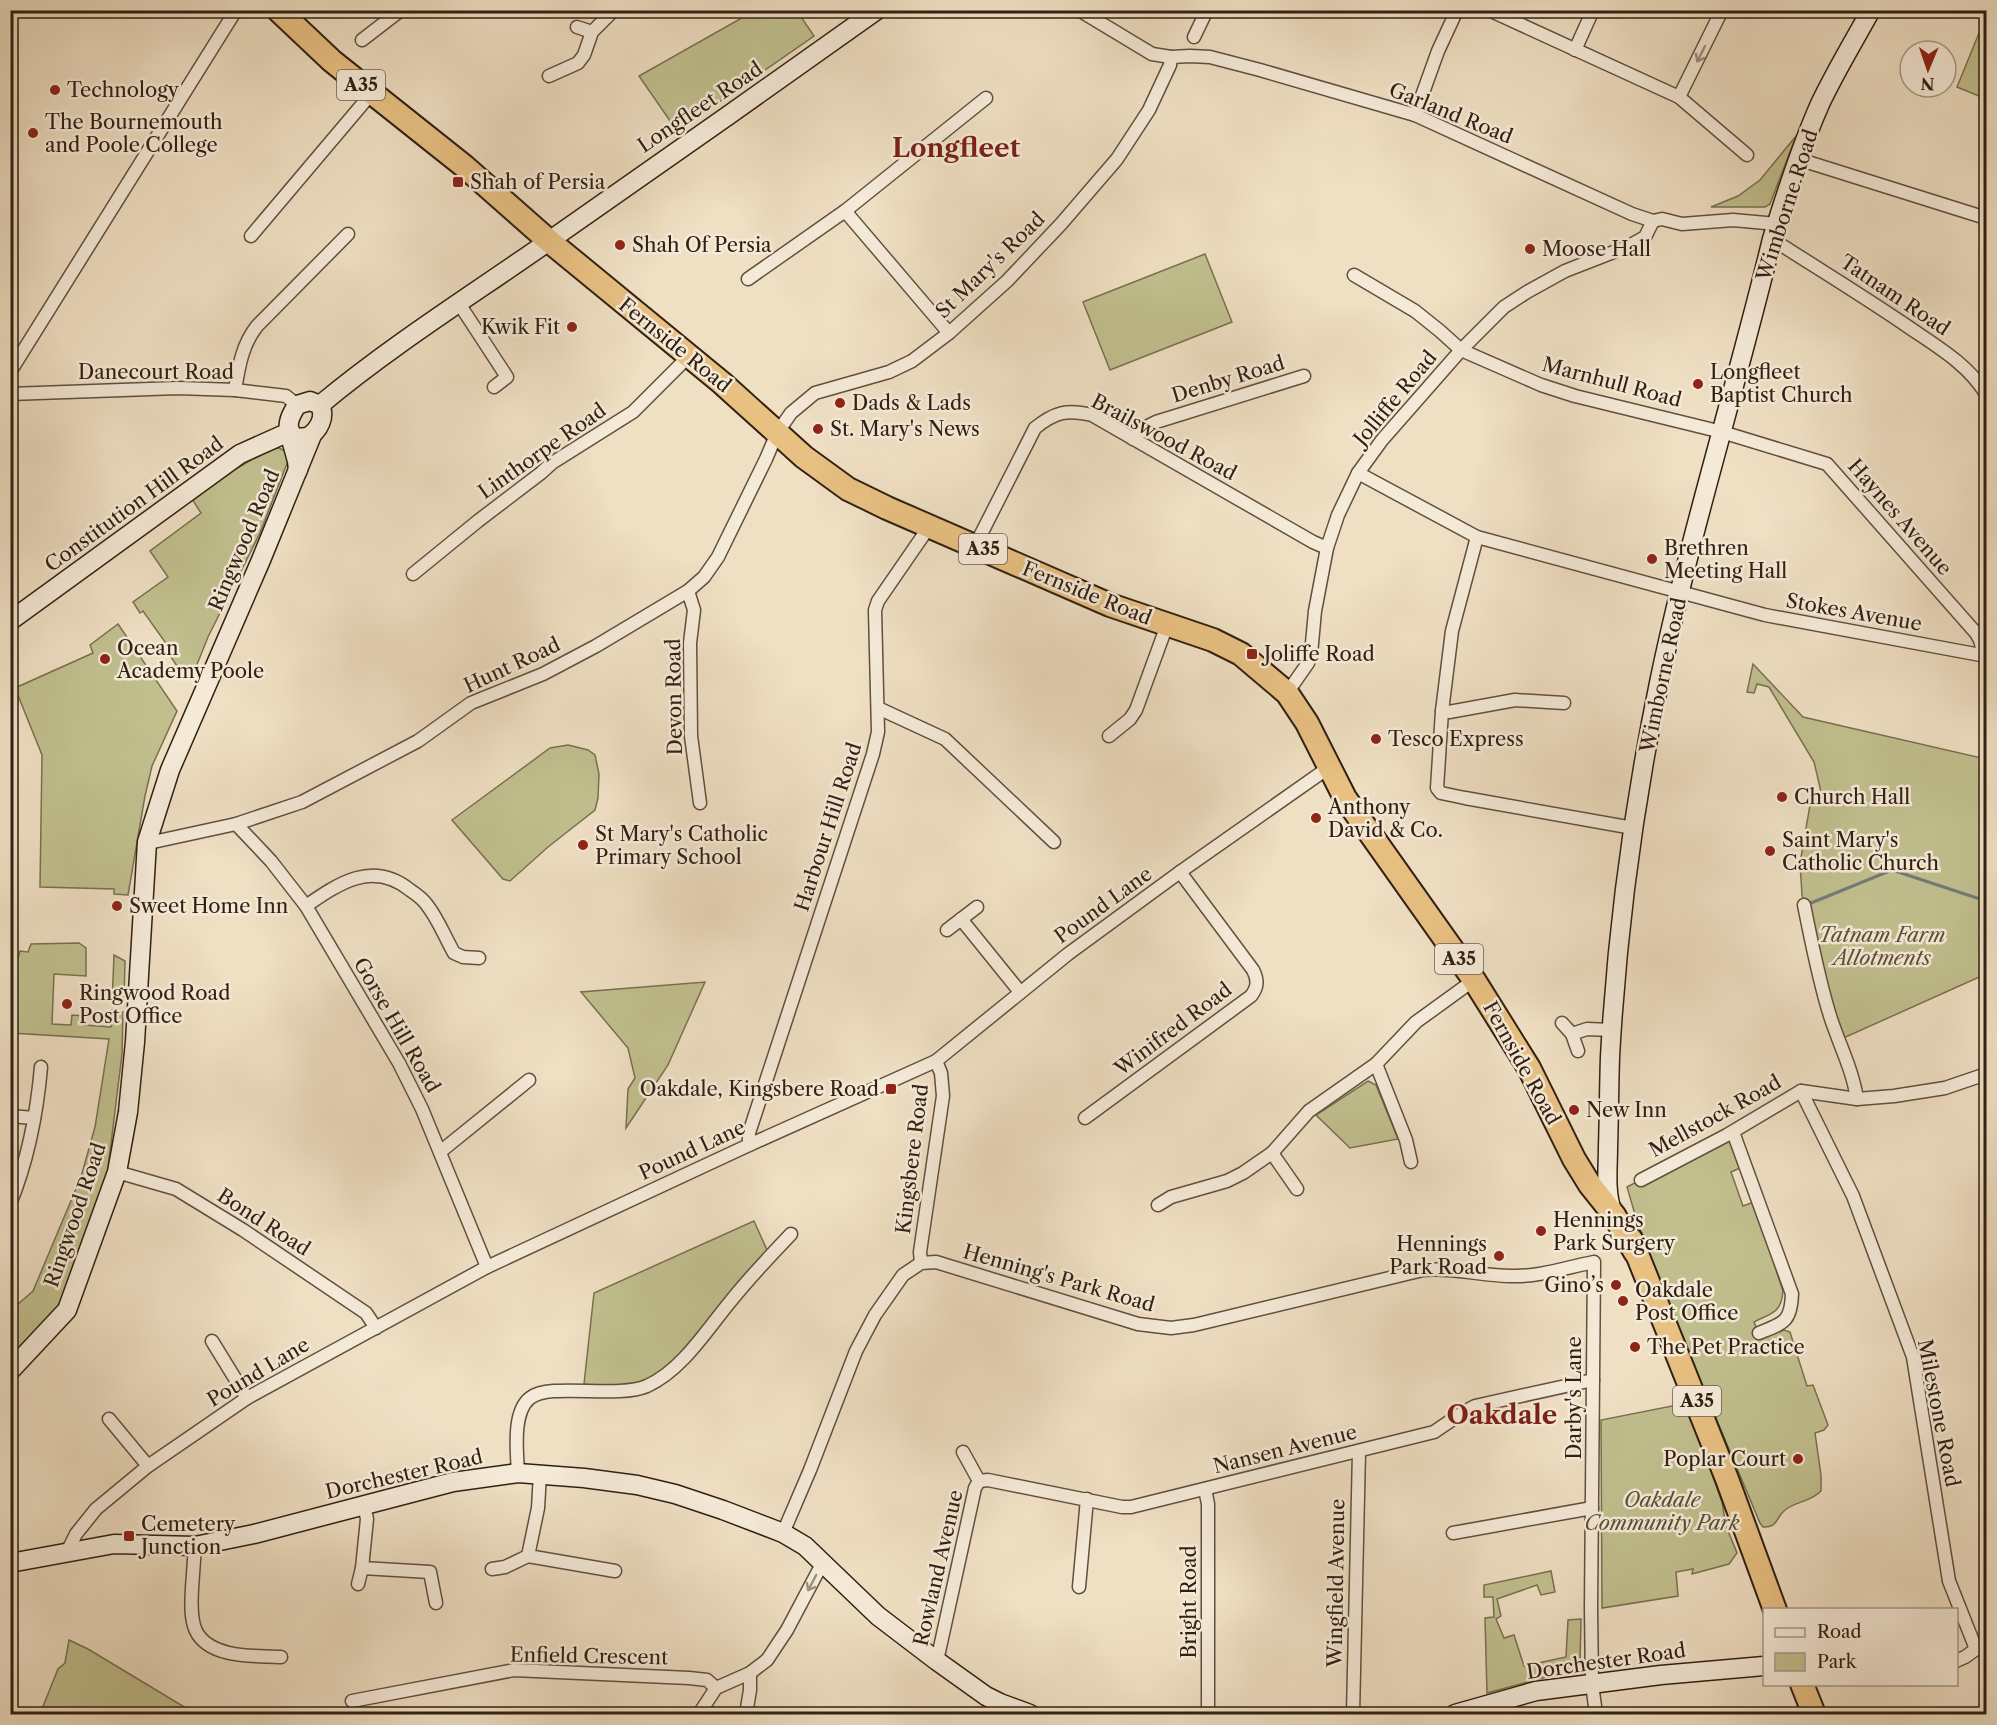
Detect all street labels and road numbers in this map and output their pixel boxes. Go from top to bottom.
street label: Longfleet Road [633,56,767,158]
road number: A35 [337,70,385,100]
street label: Garland Road [1386,77,1516,149]
street label: Wimborne Road [1751,126,1823,285]
street label: St Mary's Road [931,207,1049,323]
street label: Tatnam Road [1836,249,1954,341]
street label: Fernside Road [614,292,736,398]
street label: Jolliffe Road [1346,346,1442,453]
street label: Denby Road [1169,350,1287,408]
street label: Marnhull Road [1540,352,1684,412]
street label: Danecourt Road [78,360,234,384]
street label: Brailswood Road [1087,389,1241,485]
street label: Linthorpe Road [474,398,610,504]
street label: Constitution Hill Road [40,431,228,577]
street label: Haynes Avenue [1843,454,1957,580]
street label: Ringwood Road [203,466,285,614]
road number: A35 [959,534,1007,564]
street label: Fernside Road [1019,556,1155,630]
street label: Stokes Avenue [1784,588,1924,636]
street label: Wimborne Road [1635,595,1691,756]
street label: Hunt Road [460,632,564,698]
street label: Devon Road [661,638,687,756]
street label: Harbour Hill Road [789,740,867,914]
street label: Pound Lane [1050,862,1156,948]
road number: A35 [1435,944,1483,974]
street label: Gorse Hill Road [349,953,445,1097]
street label: Winifred Road [1109,977,1236,1081]
street label: Fernside Road [1478,997,1566,1129]
street label: Mellstock Road [1645,1070,1785,1162]
street label: Kingsbere Road [891,1083,933,1235]
street label: Pound Lane [635,1115,749,1185]
street label: Ringwood Road [39,1140,111,1290]
street label: Bond Road [213,1183,315,1261]
street label: Henning's Park Road [960,1239,1158,1317]
street label: Pound Lane [203,1332,313,1412]
street label: Darby's Lane [1562,1336,1586,1460]
street label: Milestone Road [1913,1337,1965,1489]
road number: A35 [1673,1386,1721,1416]
street label: Nansen Avenue [1211,1420,1359,1478]
street label: Dorchester Road [323,1444,485,1504]
street label: Rowland Avenue [908,1488,968,1648]
street label: Wingfield Avenue [1323,1499,1349,1668]
street label: Bright Road [1177,1545,1201,1659]
street label: Dorchester Road [1525,1638,1687,1684]
street label: Enfield Crescent [510,1643,668,1669]

